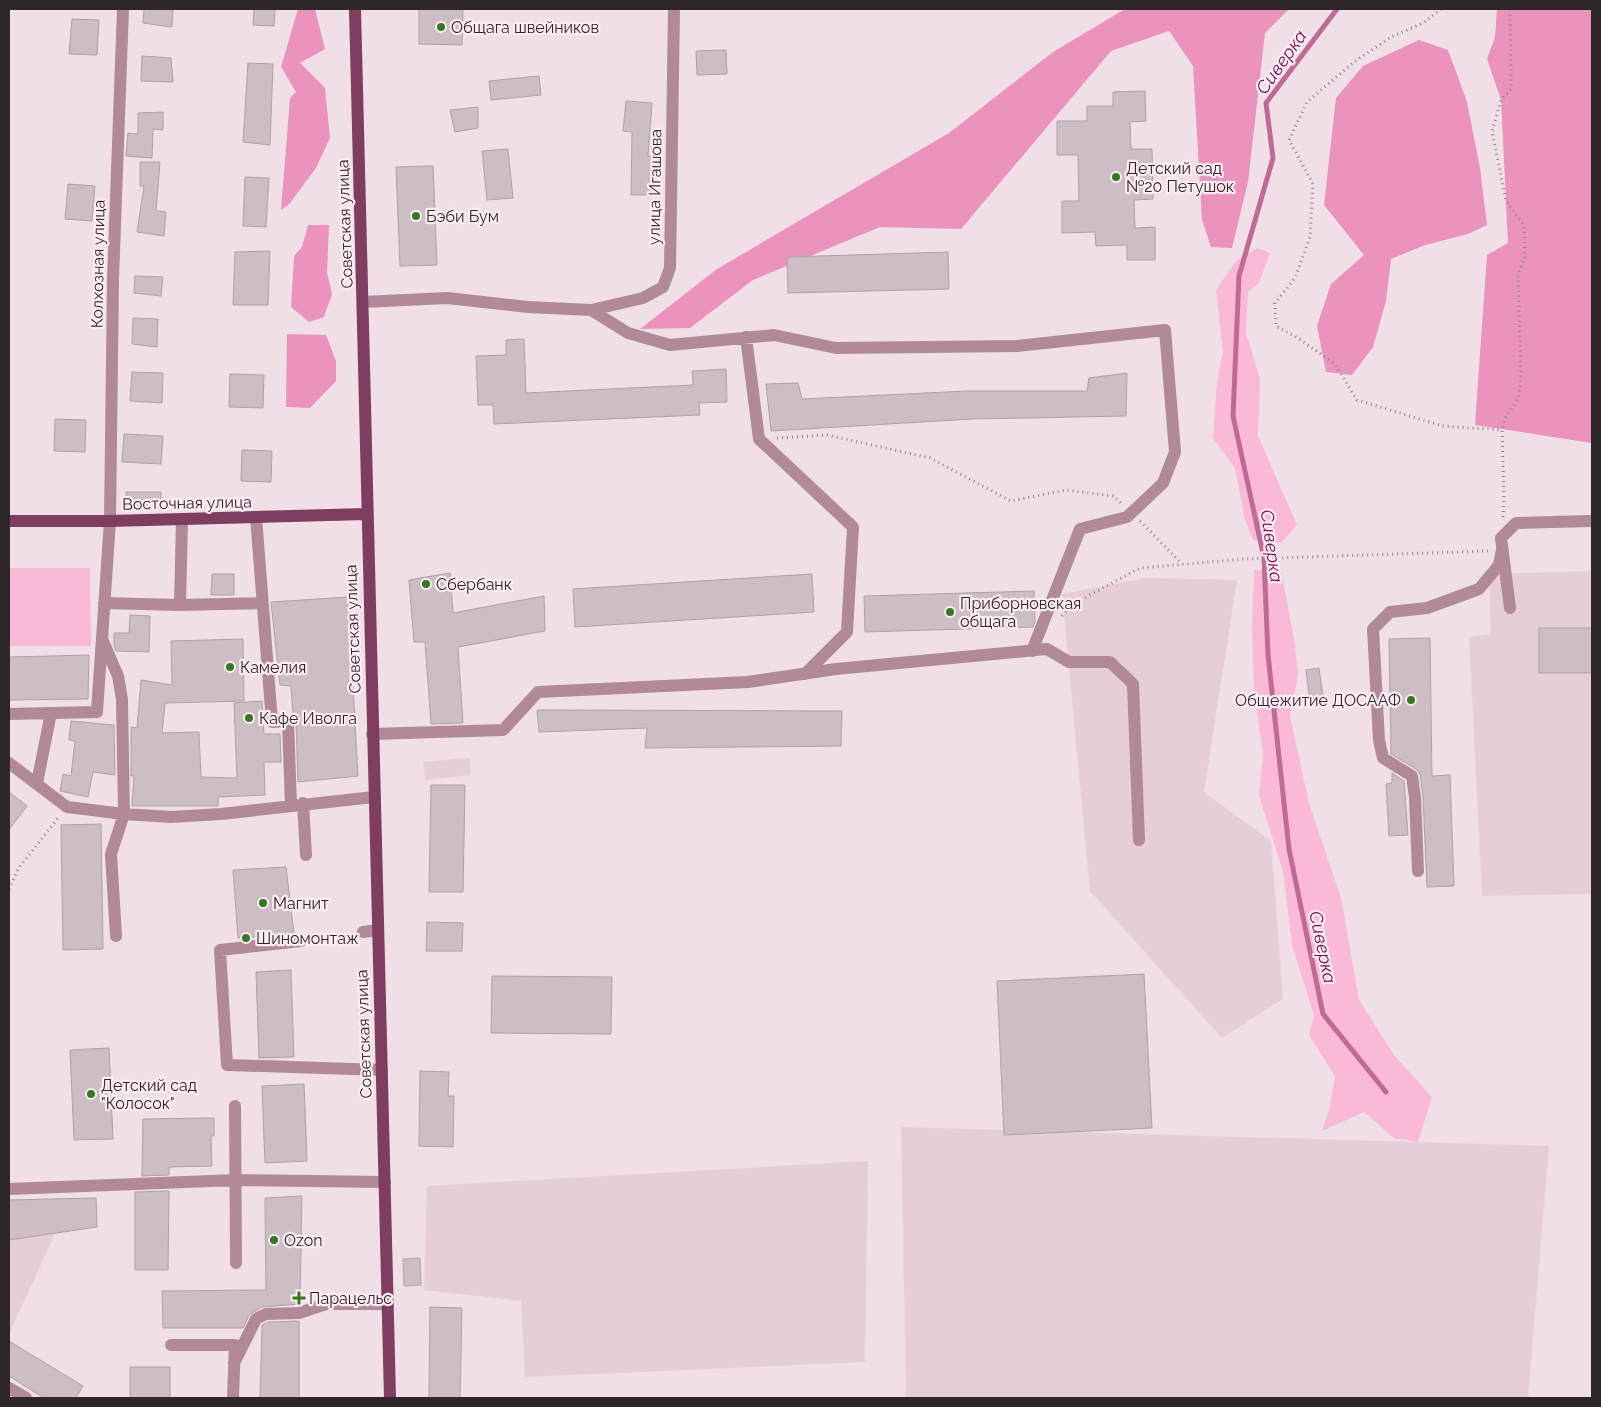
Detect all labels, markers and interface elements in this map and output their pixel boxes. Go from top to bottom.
place label: Общага швейников [451,18,599,37]
marker: Общага швейников [435,21,447,33]
water label: Сиверка [1251,26,1311,98]
street label: улица Игашова [644,129,666,245]
street label: Советская улица [333,159,357,289]
place label: Детский сад №20 Петушок [1126,159,1234,196]
marker: Детский сад №20 Петушок [1110,171,1122,183]
street label: Колхозная улица [87,200,109,328]
place label: Бэби Бум [426,207,499,226]
marker: Бэби Бум [410,210,422,222]
street label: Восточная улица [122,492,252,514]
water label: Сиверка [1256,508,1288,584]
street label: Советская улица [341,564,365,694]
place label: Сбербанк [436,575,512,594]
marker: Сбербанк [420,578,432,590]
place label: Приборновская общага [960,594,1081,631]
marker: Приборновская общага [944,606,956,618]
place label: Камелия [240,658,306,677]
marker: Камелия [224,661,236,673]
place label: Общежитие ДОСААФ [1235,691,1401,710]
marker: Общежитие ДОСААФ [1405,694,1417,706]
place label: Кафе Иволга [259,709,357,728]
marker: Кафе Иволга [243,712,255,724]
place label: Магнит [273,894,329,913]
marker: Магнит [257,897,269,909]
water label: Сиверка [1305,909,1341,985]
place label: Шиномонтаж [256,929,359,948]
marker: Шиномонтаж [240,932,252,944]
street label: Советская улица [352,969,376,1099]
place label: Детский сад "Колосок" [101,1076,197,1113]
marker: Детский сад "Колосок" [85,1088,97,1100]
place label: Ozon [284,1231,323,1250]
marker: Ozon [268,1234,280,1246]
place label: Парацельс [309,1289,392,1308]
marker: Парацельс [293,1292,305,1304]

